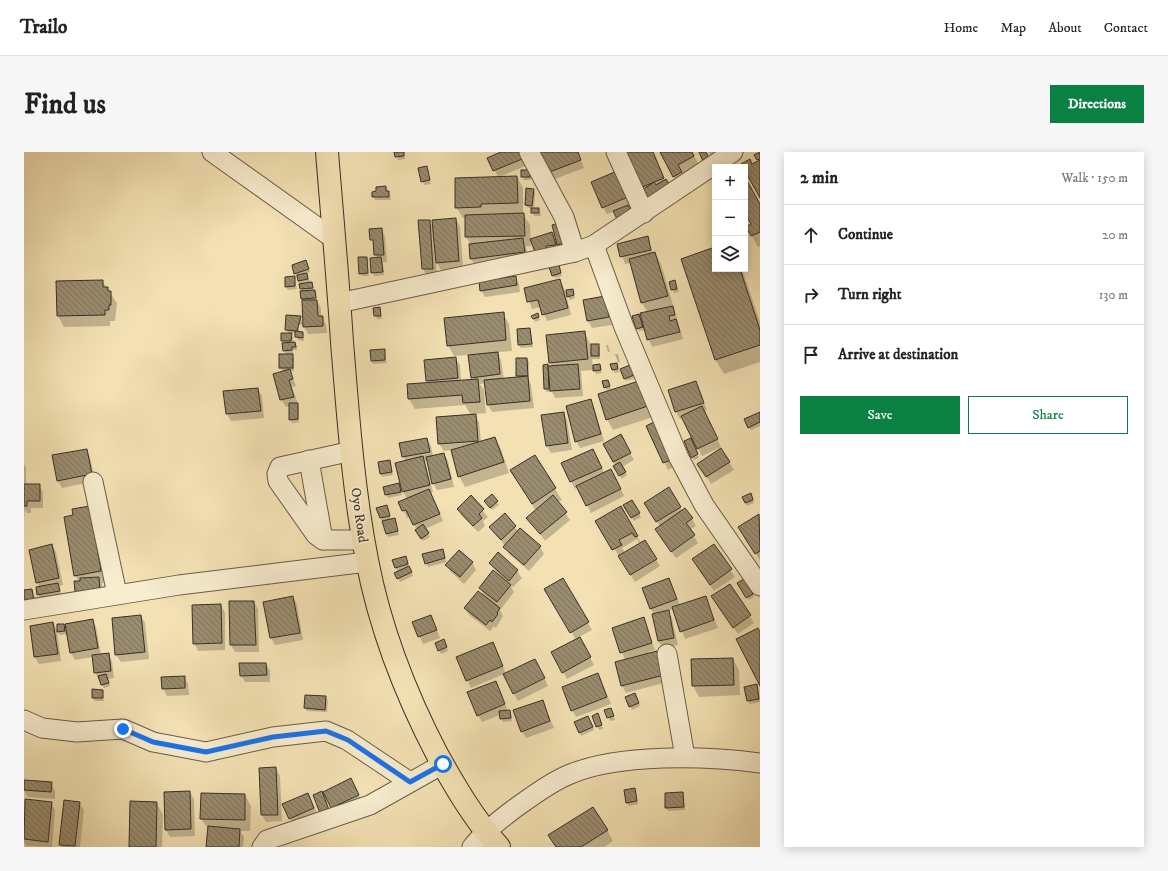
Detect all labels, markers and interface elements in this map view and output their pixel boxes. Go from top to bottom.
text: Trailo [20,16,67,39]
text: Home [944,19,978,37]
text: Map [1000,19,1026,37]
text: About [1048,19,1082,37]
text: Contact [1104,19,1148,37]
button: Directions [1050,85,1144,123]
text: Find us [24,87,106,122]
map controls [712,164,748,272]
button: + [712,164,748,200]
text: 2 min [800,167,838,189]
text: Walk · 150 m [1062,170,1128,186]
button: − [712,200,748,236]
icon: ahead [800,224,822,246]
text: Continue [838,225,893,244]
text: 20 m [1102,227,1128,243]
button: layers [712,236,748,272]
icon: right [800,284,822,306]
text: Turn right [838,285,901,304]
text: 130 m [1099,287,1128,303]
icon: arrive [800,344,822,366]
text: Arrive at destination [838,345,958,364]
button: Save [800,396,960,434]
button: Share [968,396,1128,434]
street label: Oyo Road [346,486,372,544]
route end [114,720,132,738]
route start [434,755,452,773]

